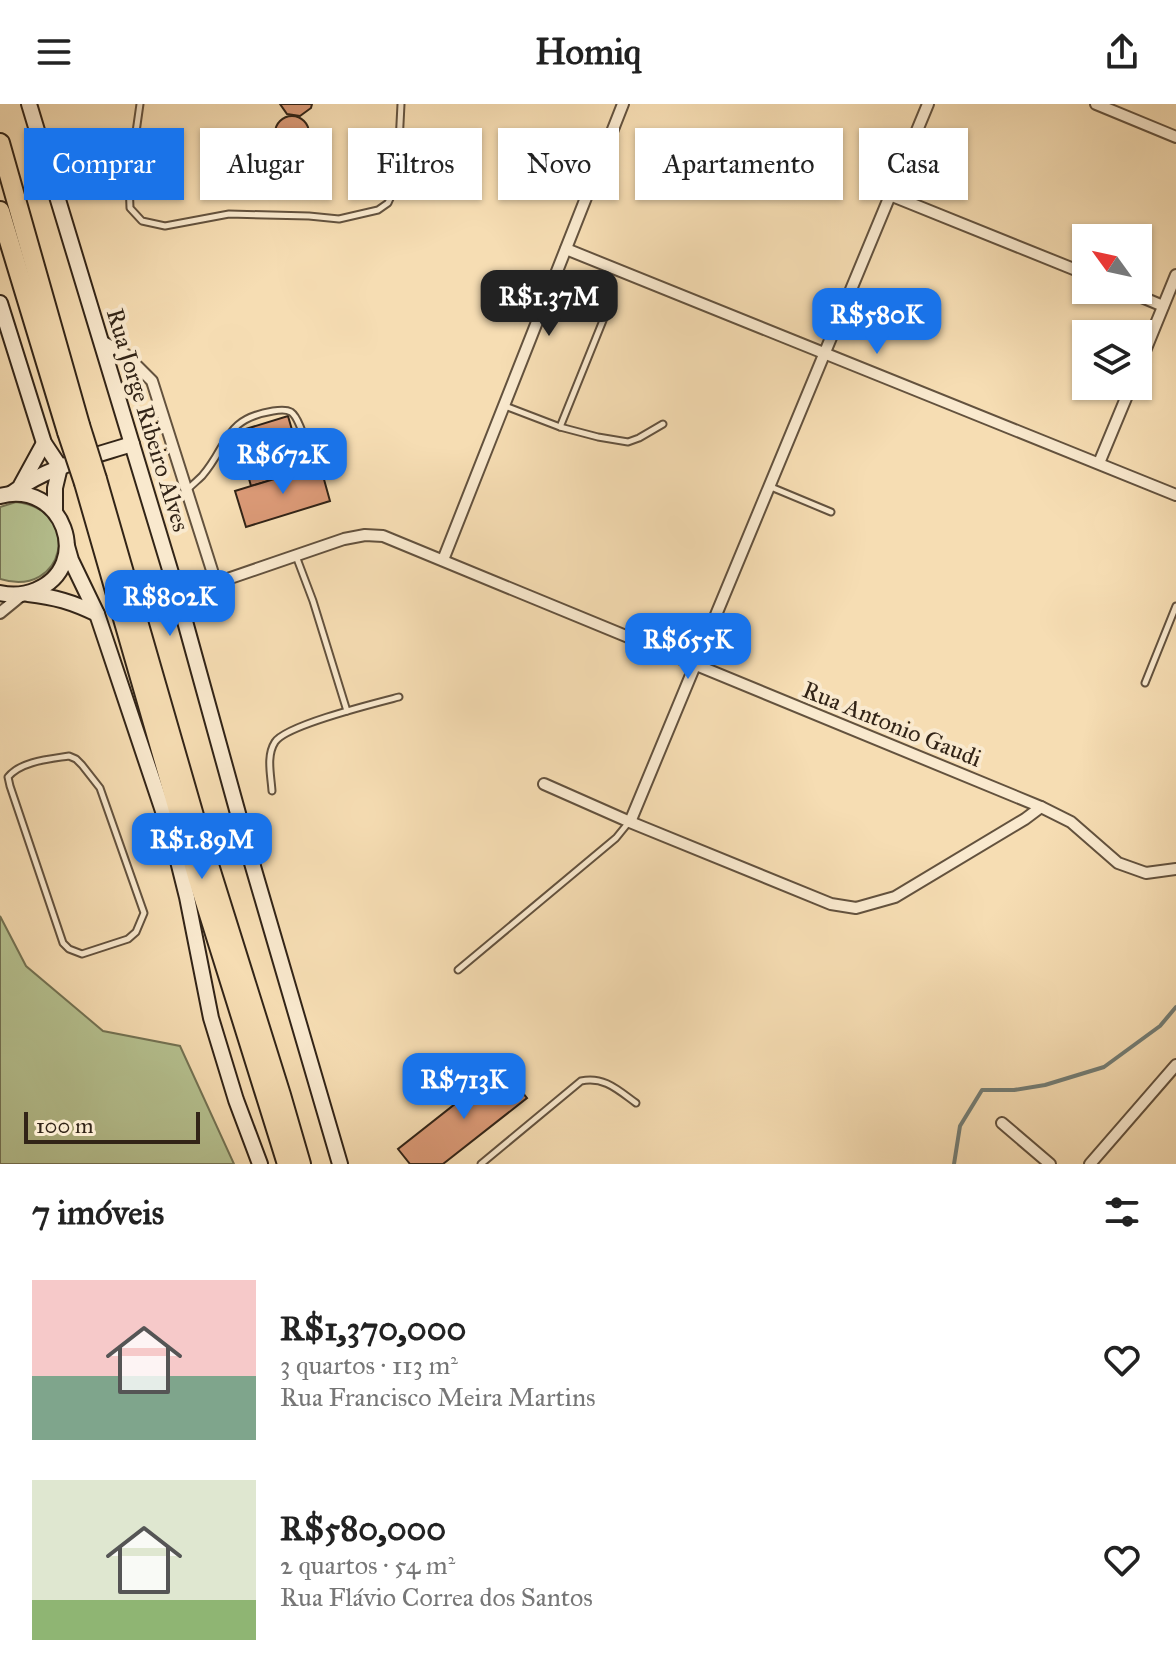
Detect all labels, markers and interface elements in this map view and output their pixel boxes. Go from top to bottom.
icon: menu [32,30,76,74]
text: Homiq [535,30,641,74]
icon: share [1100,30,1144,74]
chip: Comprar [24,128,184,200]
chip: Alugar [200,128,332,200]
chip: Filtros [348,128,482,200]
chip: Novo [498,128,619,200]
chip: Apartamento [635,128,843,200]
chip: Casa [859,128,968,200]
north arrow [1072,224,1152,304]
map controls [1072,224,1152,400]
pin: R$1.37M [475,270,623,338]
text: R$1.37M [499,280,599,312]
pin: R$580K [812,288,942,356]
text: R$580K [830,298,924,330]
street label: Rua Jorge Ribeiro Alves [100,305,196,535]
button: layers [1072,320,1152,400]
pin: R$672K [218,428,348,496]
text: R$672K [237,438,329,470]
pin: R$802K [105,570,235,638]
text: R$802K [123,580,217,612]
pin: R$655K [623,613,753,681]
text: R$655K [643,623,733,655]
street label: Rua Antonio Gaudi [798,674,986,774]
pin: R$1.89M [128,813,276,881]
text: R$1.89M [150,823,254,855]
pin: R$713K [399,1053,529,1121]
text: R$713K [421,1063,507,1095]
scale bar [24,1108,200,1144]
text: 100 m [36,1112,93,1139]
icon: filters [1100,1190,1144,1234]
text: 7 imóveis [32,1192,164,1233]
text: R$1,370,000 [280,1308,466,1349]
icon: home [96,1312,192,1408]
icon: heart [1100,1338,1144,1382]
text: 3 quartos · 113 m² [280,1349,458,1381]
text: Rua Francisco Meira Martins [280,1381,595,1413]
text: R$580,000 [280,1508,446,1549]
icon: home [96,1512,192,1608]
icon: heart [1100,1538,1144,1582]
text: 2 quartos · 54 m² [280,1549,455,1581]
text: Rua Flávio Correa dos Santos [280,1581,593,1613]

